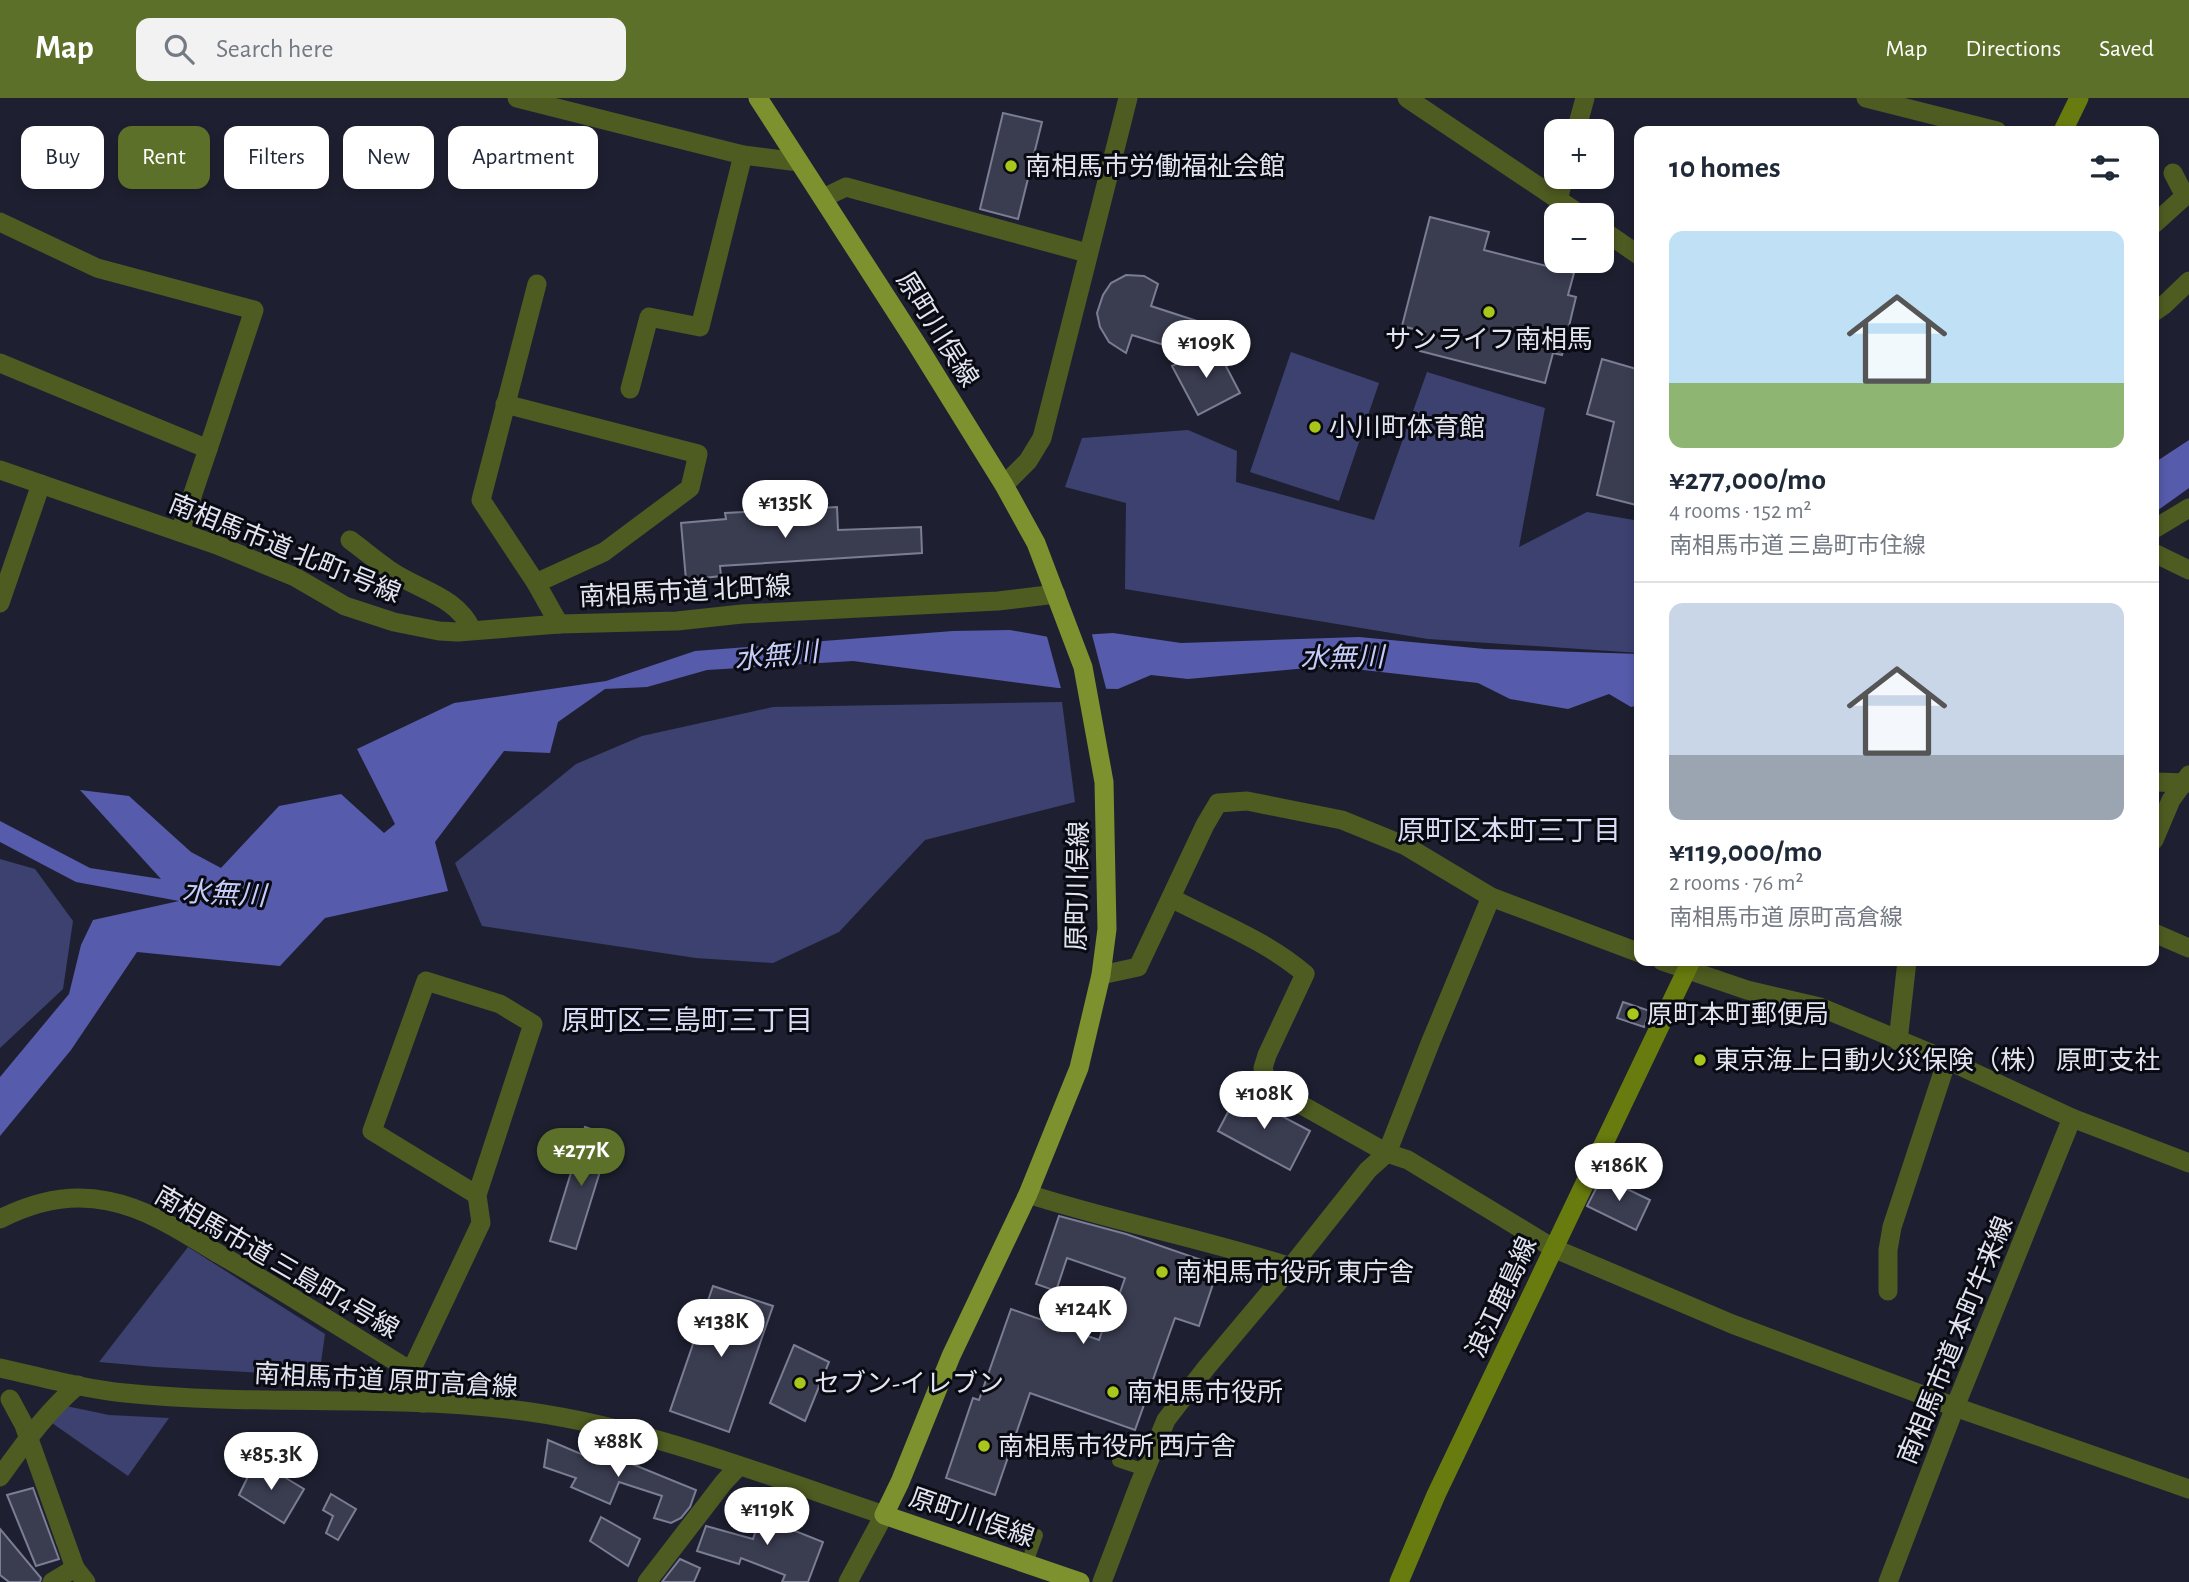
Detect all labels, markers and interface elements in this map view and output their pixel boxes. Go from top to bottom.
search box [136,18,626,81]
icon: search [160,30,198,68]
text: Map [35,32,94,65]
text: Search here [216,36,334,62]
text: Map [1885,37,1927,61]
text: Directions [1965,37,2061,61]
text: Saved [2099,37,2154,61]
map controls [1544,119,1614,273]
button: + [1544,119,1614,189]
chip: Buy [21,126,104,189]
chip: Rent [118,126,210,189]
chip: Filters [224,126,329,189]
chip: New [343,126,434,189]
chip: Apartment [448,126,598,189]
icon: filters [2086,149,2124,187]
place label: 南相馬市労働福祉会館 [1025,153,1285,180]
text: 10 homes [1669,153,1780,183]
marker: 南相馬市労働福祉会館 [1003,158,1019,174]
button: − [1544,203,1614,273]
street label: 原町川俣線 [892,267,983,392]
icon: home [1834,276,1960,402]
marker: サンライフ南相馬 [1481,304,1497,320]
pin: ¥109K [1157,320,1255,380]
place label: サンライフ南相馬 [1385,326,1593,353]
text: ¥109K [1178,331,1234,354]
place label: 小川町体育館 [1329,414,1485,441]
marker: 小川町体育館 [1307,419,1323,435]
text: ¥277,000/mo [1669,465,1826,495]
pin: ¥135K [736,480,834,540]
street label: 南相馬市道 北町1号線 [165,490,404,607]
text: ¥135K [758,491,812,514]
text: 4 rooms · 152 m² [1669,500,1812,523]
text: 南相馬市道 三島町市住線 [1669,535,1926,558]
street label: 南相馬市道 北町線 [578,572,792,611]
water label: 水無川 [733,636,822,675]
water label: 水無川 [1300,642,1387,674]
icon: home [1834,648,1960,774]
district label: 原町区本町三丁目 [1397,816,1621,846]
street label: 原町川俣線 [1063,821,1092,951]
text: ¥119,000/mo [1669,837,1822,867]
text: 2 rooms · 76 m² [1669,872,1803,895]
water label: 水無川 [181,877,270,911]
text: 南相馬市道 原町高倉線 [1669,907,1903,930]
place label: 原町本町郵便局 [1647,1001,1829,1028]
district label: 原町区三島町三丁目 [561,1006,813,1036]
marker: 原町本町郵便局 [1625,1006,1641,1022]
place label: 東京海上日動火災保険（株） 原町支社 [1714,1046,2160,1074]
marker: 東京海上日動火災保険（株） 原町支社 [1692,1052,1708,1068]
pin: ¥108K [1215,1072,1313,1131]
text: ¥108K [1235,1082,1293,1105]
pin: ¥277K [532,1128,630,1188]
text: ¥277K [553,1139,609,1162]
pin: ¥186K [1570,1144,1668,1203]
text: ¥186K [1591,1154,1647,1177]
street label: 南相馬市道 三島町4号線 [150,1181,404,1343]
street label: 南相馬市道 本町牛来線 [1893,1213,2017,1468]
street label: 浪江鹿島線 [1461,1232,1541,1362]
place label: 南相馬市役所 東庁舎 [1176,1258,1414,1286]
marker: 南相馬市役所 東庁舎 [1154,1264,1170,1280]
pin: ¥124K [1034,1286,1132,1346]
text: ¥124K [1055,1297,1111,1320]
pin: ¥138K [672,1300,770,1359]
text: ¥138K [693,1310,749,1333]
street label: 南相馬市道 原町高倉線 [253,1360,519,1401]
place label: セブン-イレブン [814,1369,1004,1397]
marker: セブン-イレブン [792,1375,808,1391]
place label: 南相馬市役所 [1127,1379,1283,1406]
marker: 南相馬市役所 [1105,1384,1121,1400]
pin: ¥88K [577,1420,659,1479]
text: ¥88K [594,1430,642,1453]
pin: ¥85.3K [214,1432,328,1492]
place label: 南相馬市役所 西庁舎 [998,1432,1236,1460]
marker: 南相馬市役所 西庁舎 [976,1438,992,1454]
text: ¥85.3K [240,1443,302,1466]
street label: 原町川俣線 [906,1484,1038,1551]
pin: ¥119K [718,1488,816,1547]
text: ¥119K [740,1498,794,1521]

